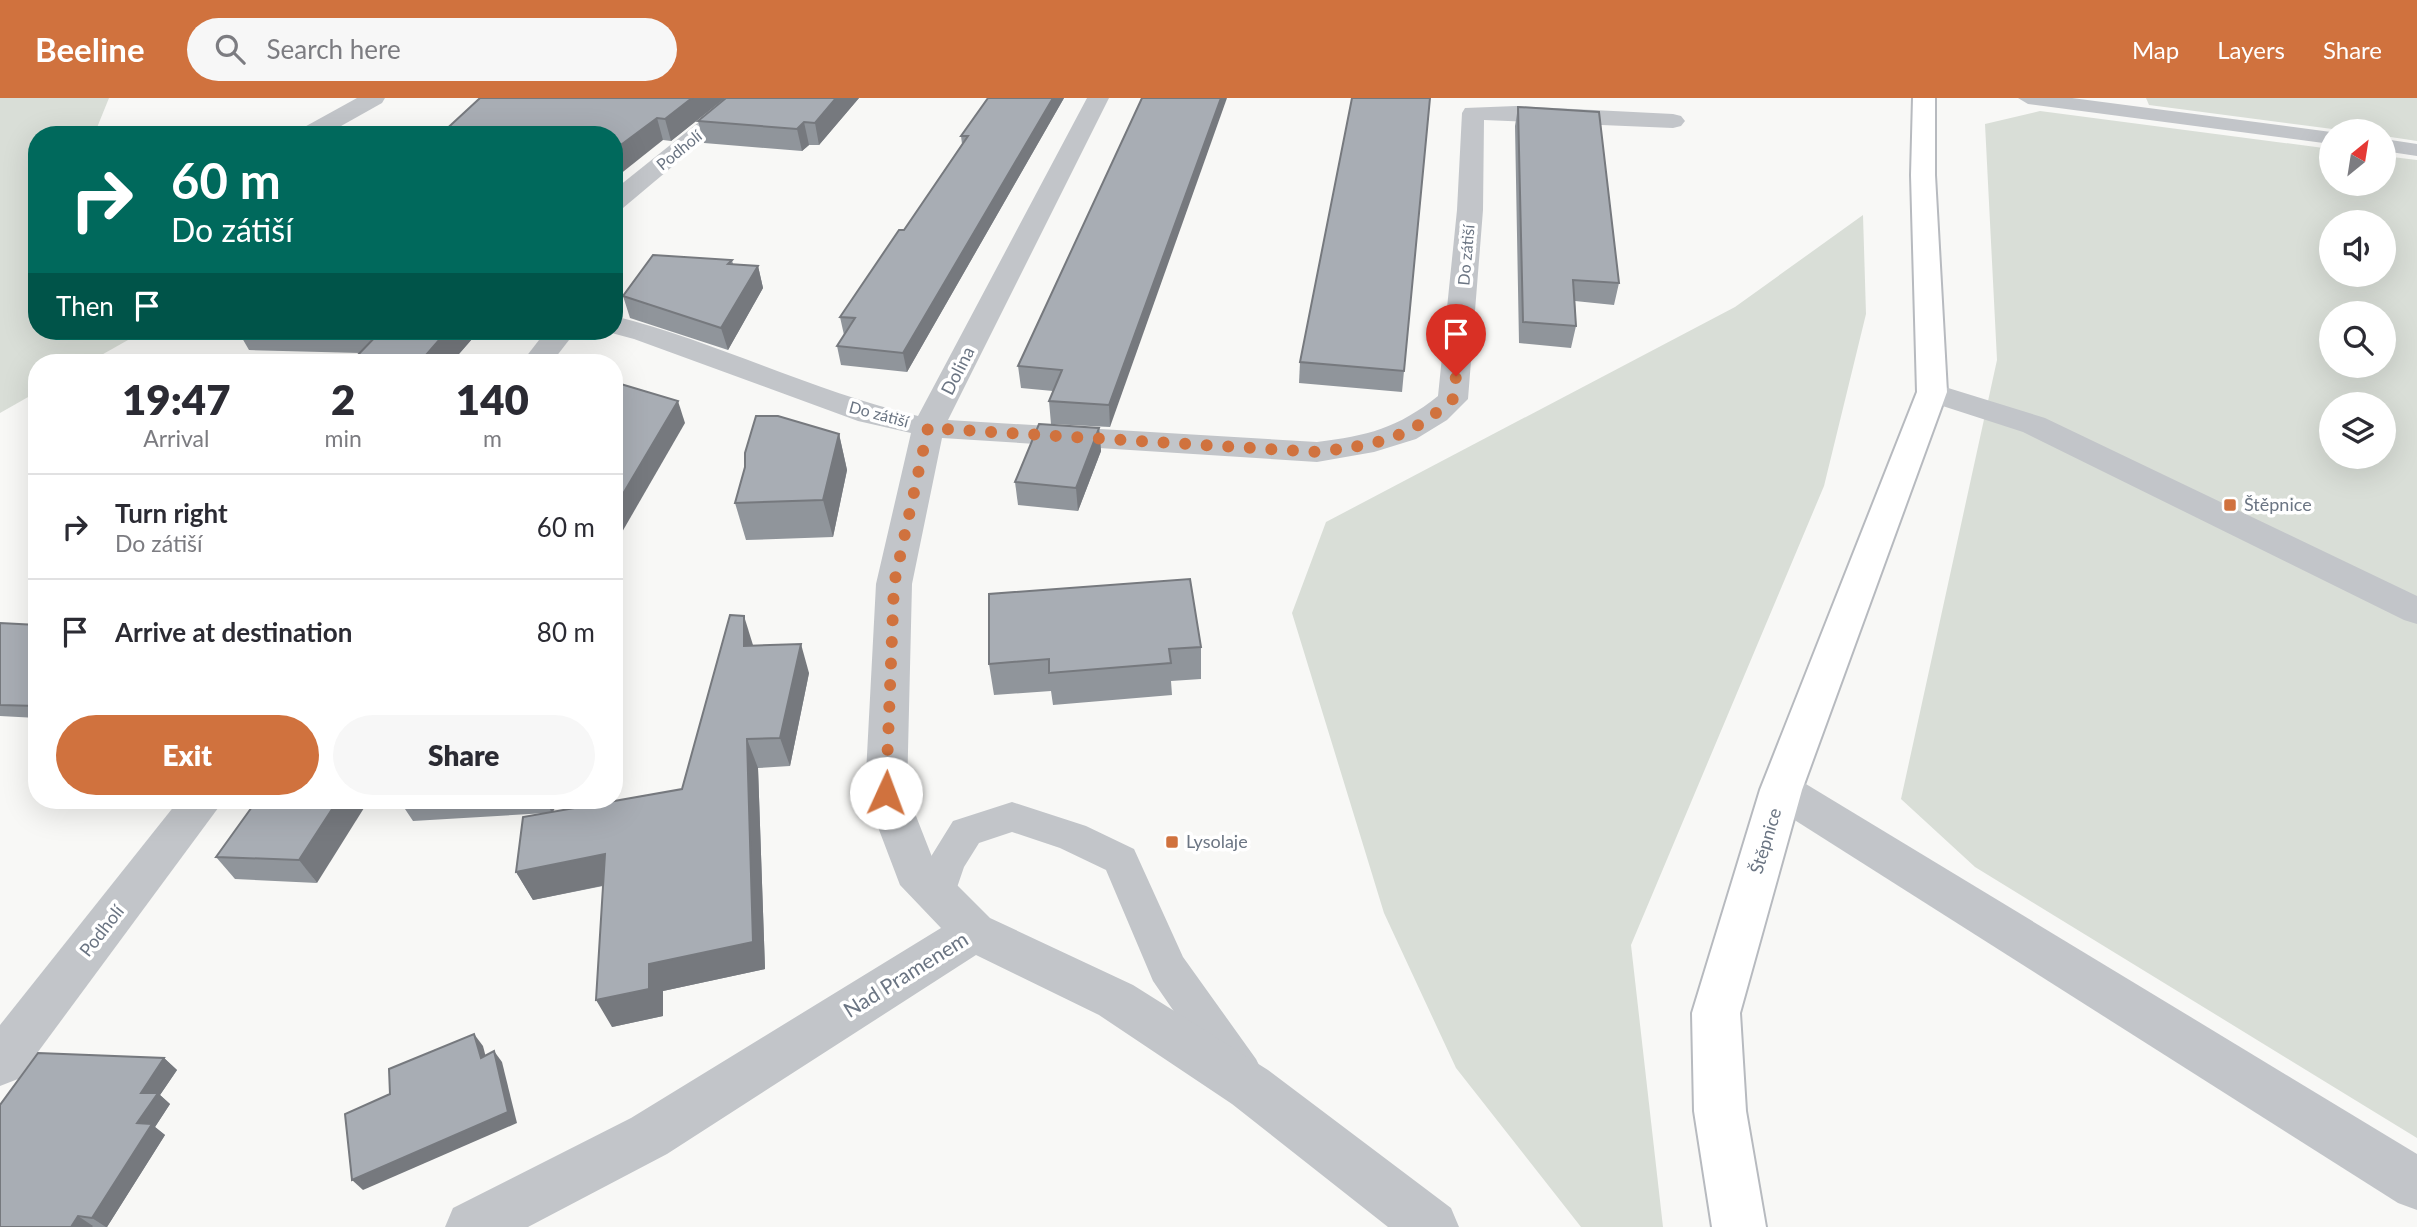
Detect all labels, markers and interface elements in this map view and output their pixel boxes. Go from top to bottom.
search box [187,18,677,81]
text: Beeline [35,29,145,69]
icon: search [211,30,249,68]
text: Search here [267,33,401,65]
text: Map [2132,35,2179,64]
text: Layers [2217,35,2285,64]
text: Share [2323,35,2382,64]
north arrow [2319,119,2396,196]
map controls [2319,119,2396,469]
street label: Podholí [652,125,706,174]
text: 60 m [171,151,281,209]
icon: right [56,154,147,245]
text: Do zátiší [171,210,293,249]
button: sound [2319,210,2396,287]
street label: Do zátiší [1453,223,1478,286]
icon: arrive [128,287,166,325]
text: Then [56,290,114,322]
button: search [2319,301,2396,378]
pin [1426,304,1486,376]
icon: arrive [1437,315,1475,353]
street label: Dolina [936,343,979,398]
text: 19:47 [122,374,231,424]
text: 2 [331,374,355,424]
text: 140 [456,374,529,424]
button: layers [2319,392,2396,469]
street label: Do zátiší [847,396,912,431]
text: Arrival [143,424,209,452]
text: min [325,424,362,452]
text: m [483,424,502,452]
place label: Štěpnice [2244,493,2312,515]
text: Turn right [115,497,228,529]
marker: Štěpnice [2222,497,2238,513]
icon: right [56,508,94,546]
text: 60 m [537,511,595,543]
text: Do zátiší [115,529,203,557]
icon: arrive [56,613,94,651]
text: Arrive at destination [115,616,352,648]
text: 80 m [537,616,595,648]
button: Exit [56,715,319,795]
button: Share [333,715,595,795]
position arrow [849,756,923,830]
street label: Štěpnice [1745,805,1785,876]
place label: Lysolaje [1186,830,1248,852]
marker: Lysolaje [1164,834,1180,850]
street label: Podholí [74,900,129,961]
street label: Nad Pramenem [838,925,972,1022]

